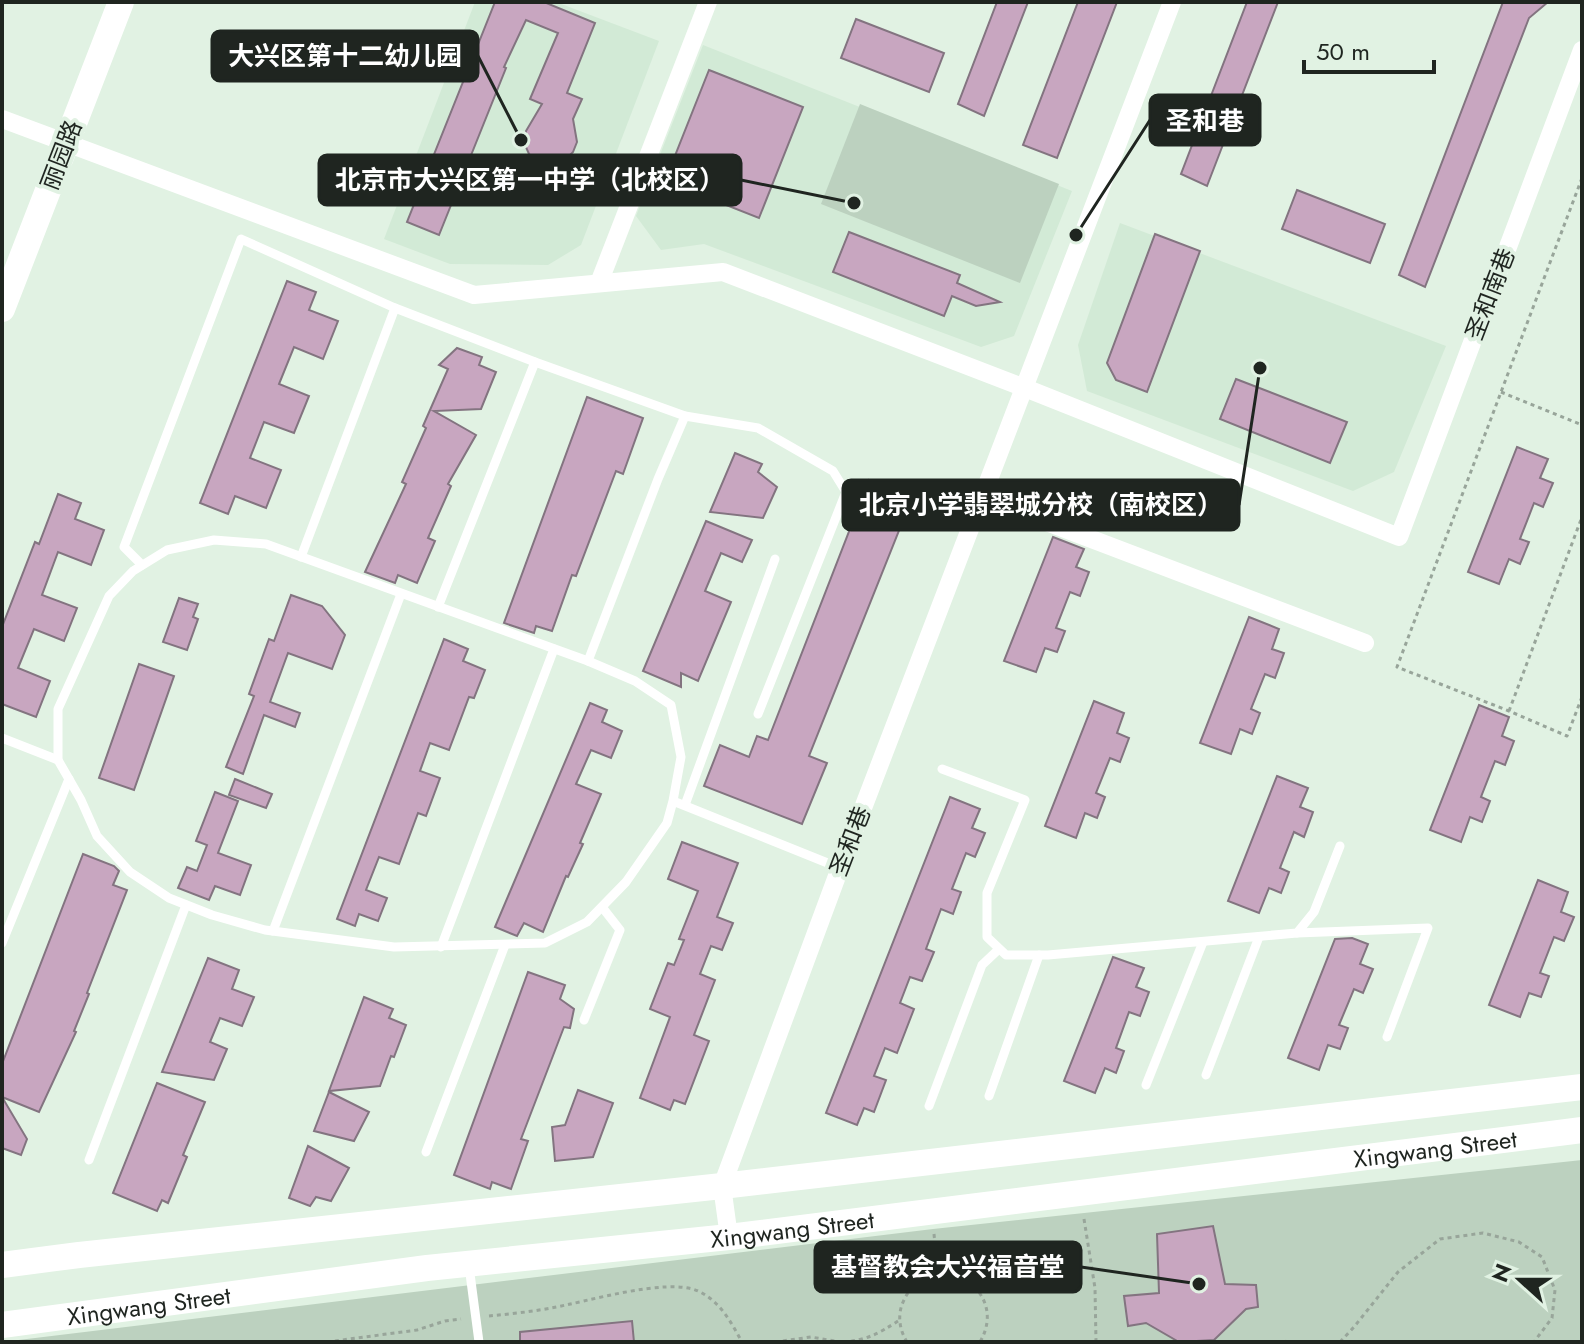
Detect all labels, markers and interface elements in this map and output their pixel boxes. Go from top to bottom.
scale bar [1304,24,1434,74]
callout: 大兴区第十二幼儿园 [212,31,478,81]
text: 50 m [1316,34,1370,69]
text: 大兴区第十二幼儿园 [228,37,462,75]
callout: 圣和巷 [1150,95,1260,145]
text: 圣和巷 [1166,102,1244,140]
street label: 丽园路 [32,115,90,195]
callout: 北京市大兴区第一中学（北校区） [319,155,741,205]
text: 北京市大兴区第一中学（北校区） [335,161,725,199]
street label: 圣和南巷 [1456,243,1524,345]
callout: 北京小学翡翠城分校（南校区） [843,480,1239,530]
text: 北京小学翡翠城分校（南校区） [859,486,1223,524]
street label: 圣和巷 [821,801,879,881]
street label: Xingwang Street [1351,1121,1519,1176]
street label: Xingwang Street [709,1201,876,1256]
north arrow [1480,1240,1560,1320]
callout: 基督教会大兴福音堂 [815,1242,1081,1292]
text: 基督教会大兴福音堂 [831,1248,1065,1286]
text: N [1483,1259,1519,1287]
street label: Xingwang Street [65,1277,233,1334]

